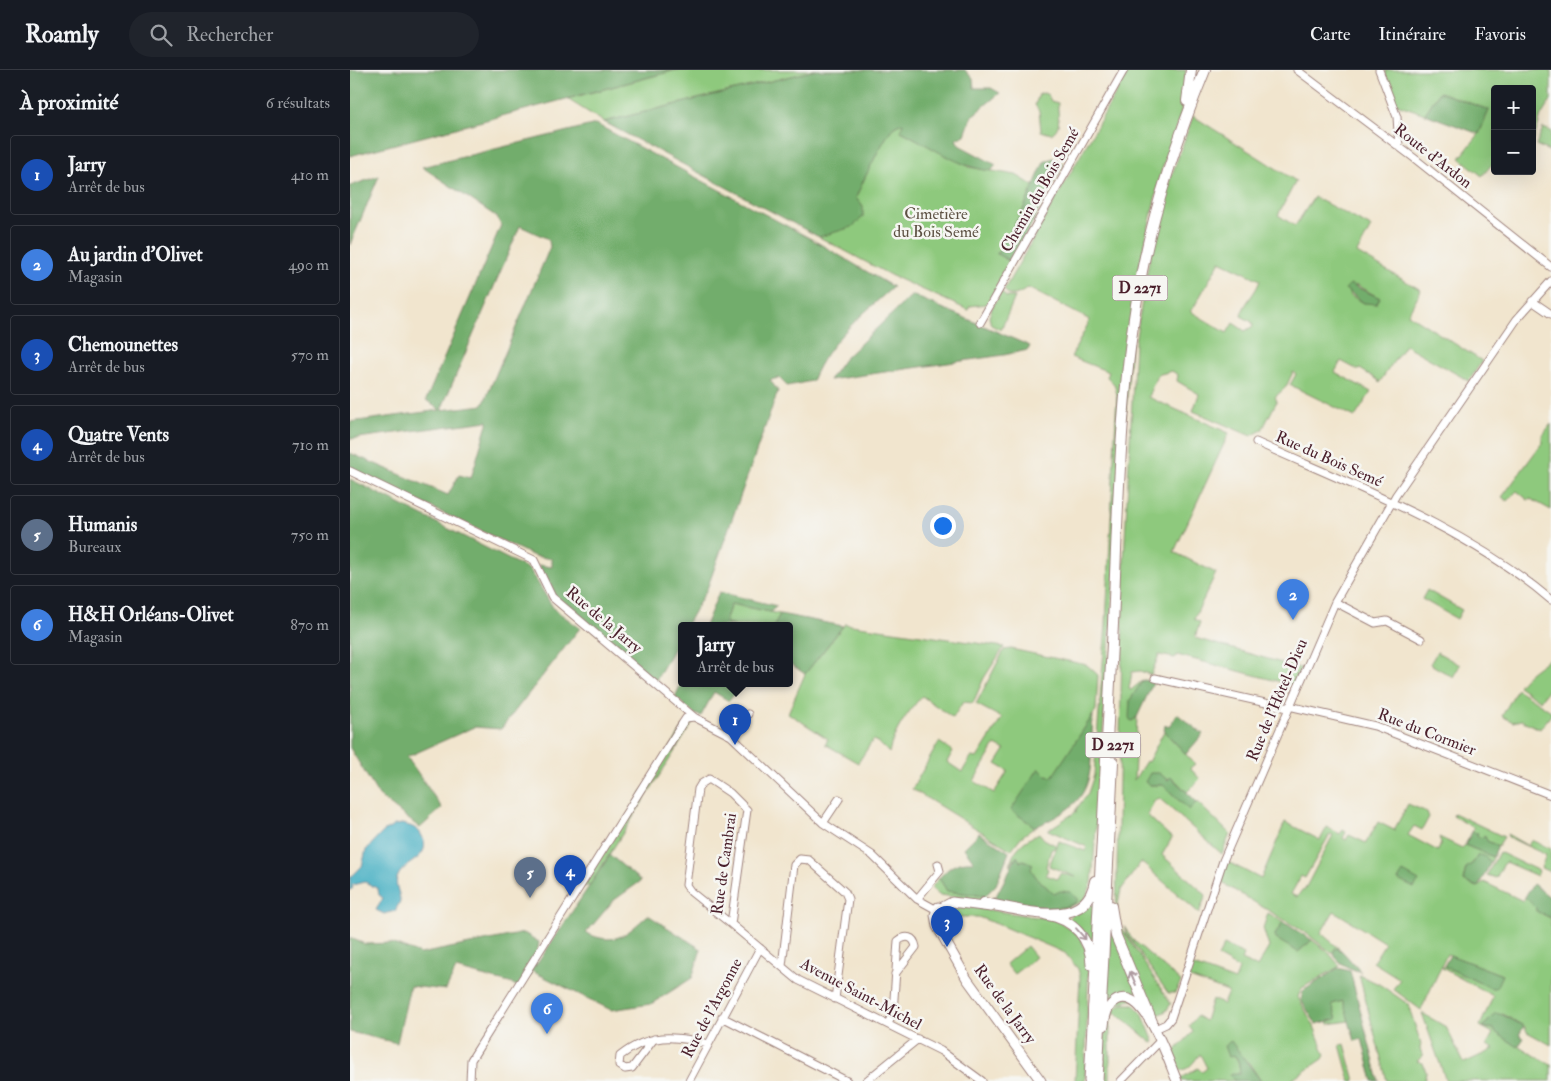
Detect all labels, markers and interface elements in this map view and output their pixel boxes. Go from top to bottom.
search box [129,12,479,57]
text: Roamly [25,19,99,50]
icon: search [147,21,175,49]
text: Rechercher [187,23,273,47]
text: Carte [1310,23,1351,46]
text: Itinéraire [1379,23,1446,46]
text: Favoris [1474,23,1526,46]
map controls [1491,85,1536,175]
button: + [1491,85,1536,130]
text: À proximité [20,89,118,116]
text: 6 résultats [266,93,330,113]
street label: Route d'Ardon [1390,119,1476,193]
street label: Chemin du Bois Semé [996,124,1084,256]
button: − [1491,130,1536,175]
text: Jarry [68,153,106,177]
text: 1 [34,165,40,185]
text: 410 m [291,165,329,185]
text: Arrêt de bus [68,177,145,197]
park label: Cimetière du Bois Semé [893,204,979,242]
text: Au jardin d'Olivet [68,243,203,267]
text: 2 [33,255,41,275]
text: 490 m [288,255,329,275]
text: Magasin [68,267,122,287]
road number: D 2271 [1112,276,1168,300]
text: Chemounettes [68,333,178,357]
text: 3 [34,345,40,365]
text: 570 m [291,345,329,365]
text: Arrêt de bus [68,357,145,377]
text: Quatre Vents [68,423,169,447]
street label: Rue du Bois Semé [1272,426,1386,492]
text: 4 [33,435,41,455]
text: 710 m [292,435,329,455]
text: Arrêt de bus [68,447,145,467]
text: Humanis [68,513,137,537]
your location [930,513,956,539]
text: 5 [33,525,41,545]
text: 750 m [291,525,329,545]
text: Bureaux [68,537,121,557]
pin: 2 [1277,579,1309,620]
street label: Rue de la Jarry [561,582,647,659]
text: H&H Orléans-Olivet [68,603,234,627]
text: 6 [33,615,41,635]
text: 870 m [290,615,329,635]
popup [678,622,793,687]
text: Magasin [68,627,122,647]
text: Jarry [697,633,735,657]
street label: Rue de l'Hôtel-Dieu [1242,636,1312,764]
text: Arrêt de bus [697,657,774,677]
pin: 1 [719,704,751,745]
street label: Rue du Cormier [1375,704,1479,760]
road number: D 2271 [1086,732,1140,758]
street label: Rue de Cambrai [707,812,741,916]
pin: 4 [554,855,586,896]
pin: 5 [514,857,546,898]
pin: 3 [931,906,963,947]
one-way arrow [1075,928,1086,941]
street label: Avenue Saint-Michel [796,953,925,1034]
street label: Rue de l'Argonne [677,954,747,1061]
street label: Rue de la Jarry [969,960,1041,1049]
one-way arrow [1128,970,1137,985]
pin: 6 [531,993,563,1034]

